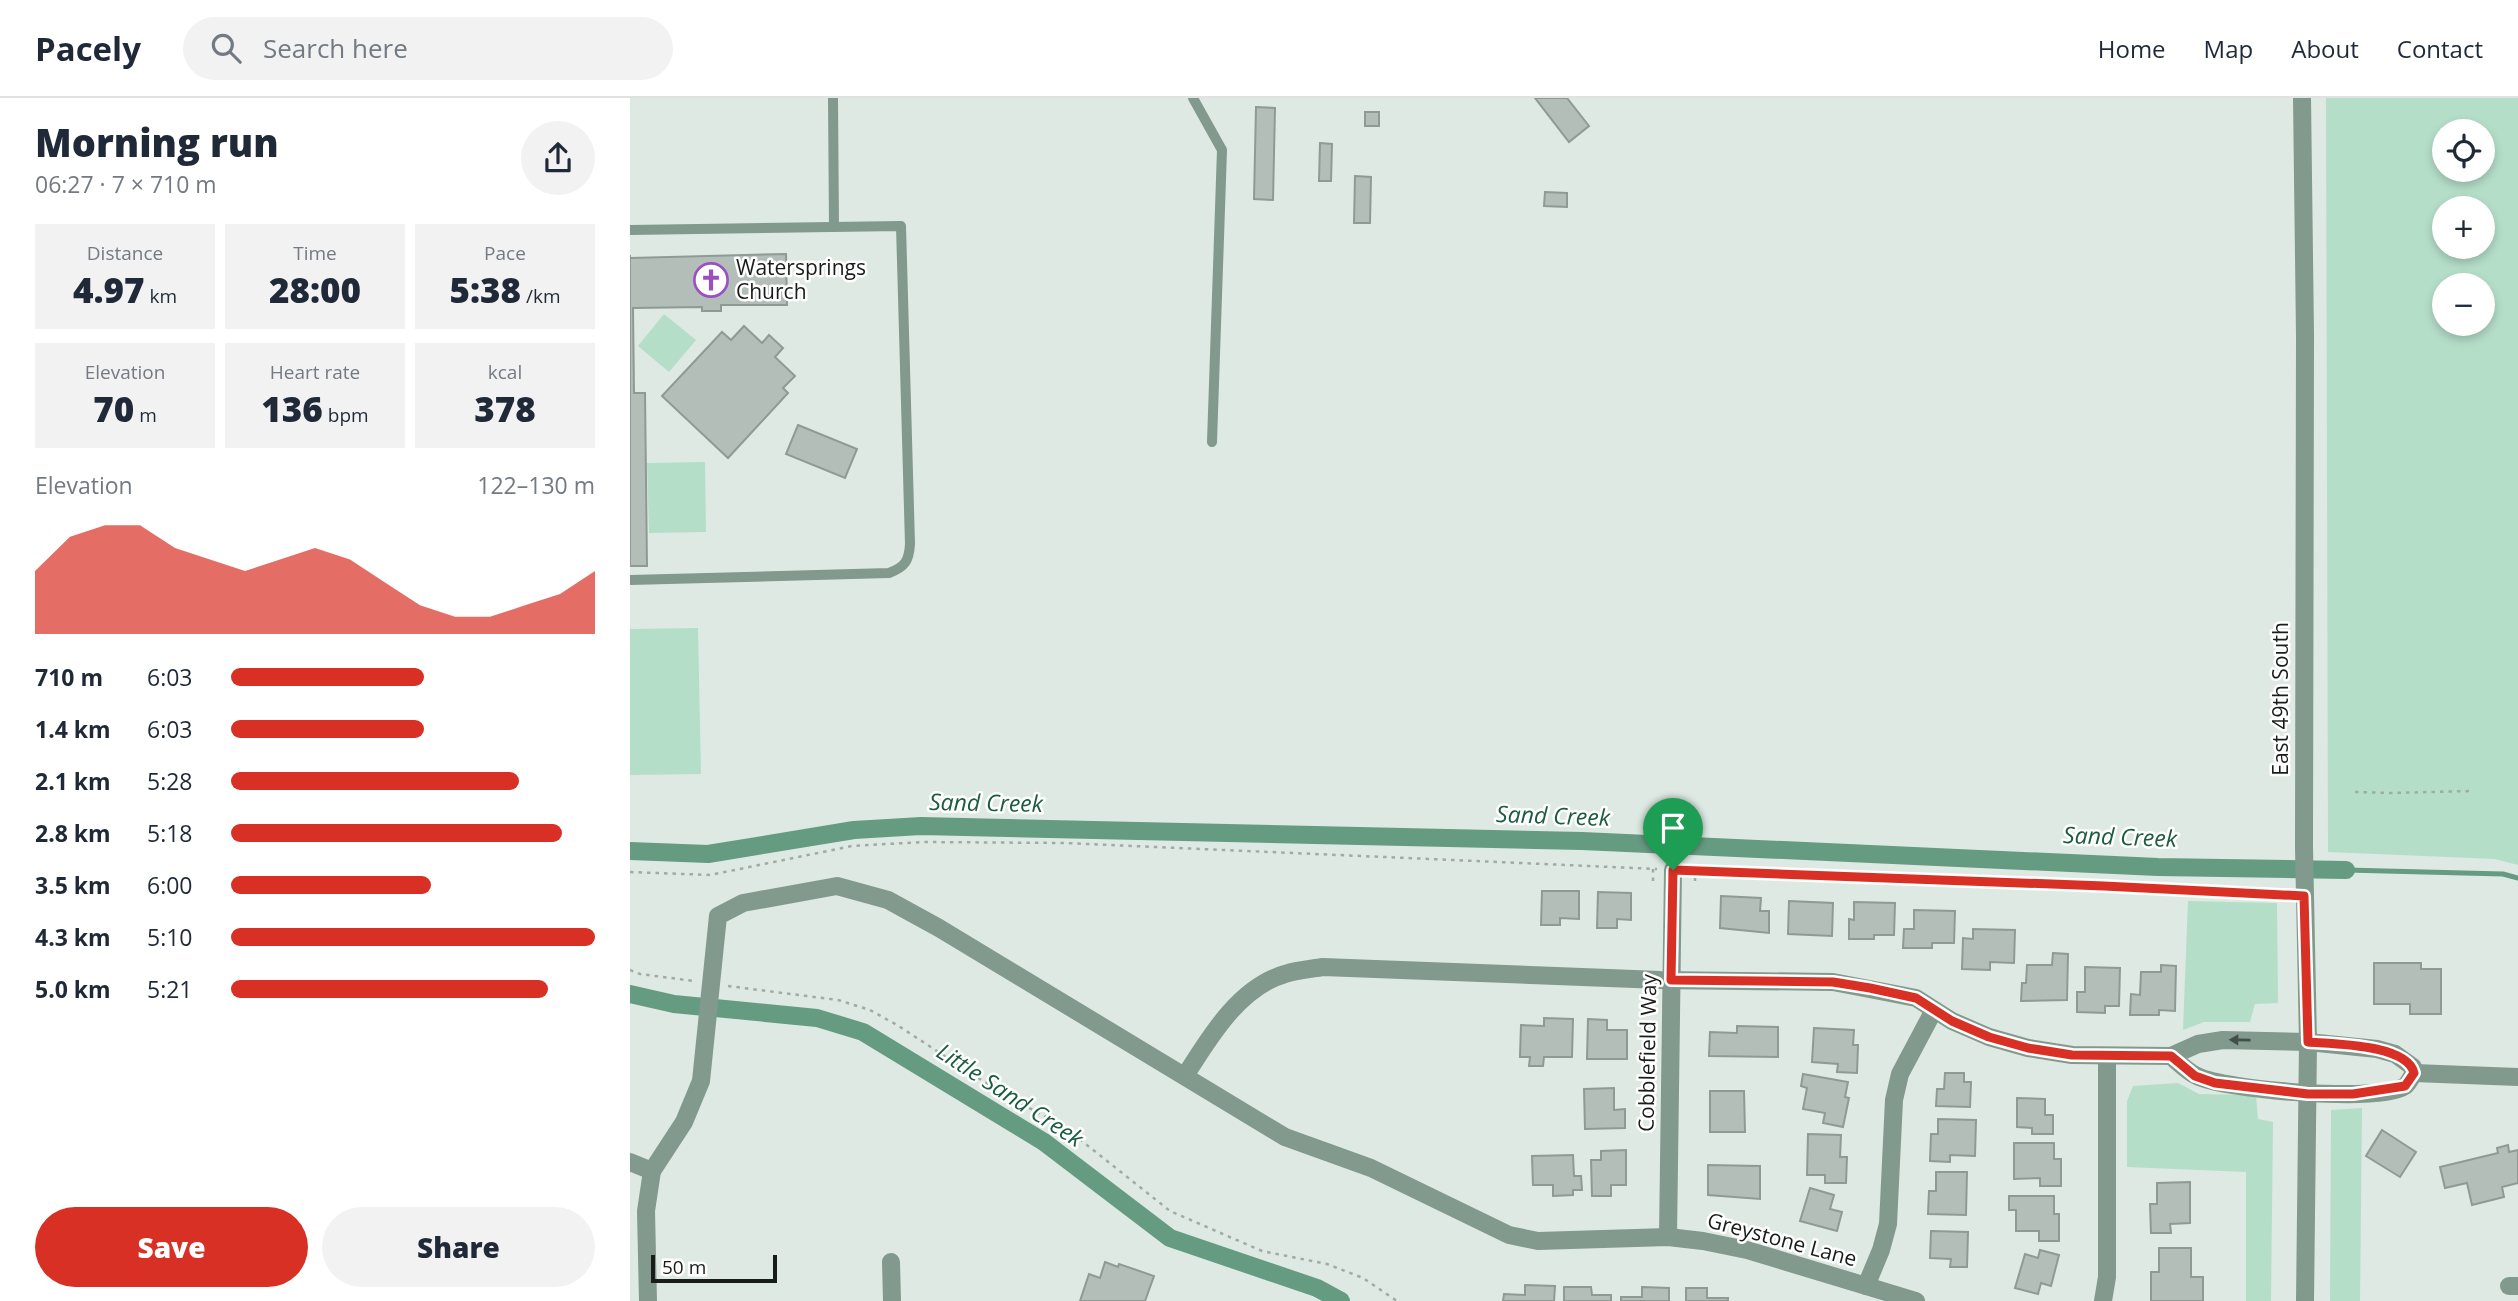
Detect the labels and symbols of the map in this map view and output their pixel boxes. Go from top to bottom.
place label: Watersprings Church [736,253,866,305]
church icon: Watersprings Church [692,261,730,299]
street label: East 49th South [2266,622,2294,776]
water label: Sand Creek [929,785,1044,819]
water label: Sand Creek [1496,797,1611,833]
pin [1643,798,1703,870]
water label: Sand Creek [2063,818,2178,854]
street label: Cobblefield Way [1632,973,1662,1132]
one-way arrow [2229,1034,2251,1046]
water label: Little Sand Creek [931,1035,1091,1154]
street label: Greystone Lane [1704,1206,1860,1272]
scale bar [651,1252,777,1284]

